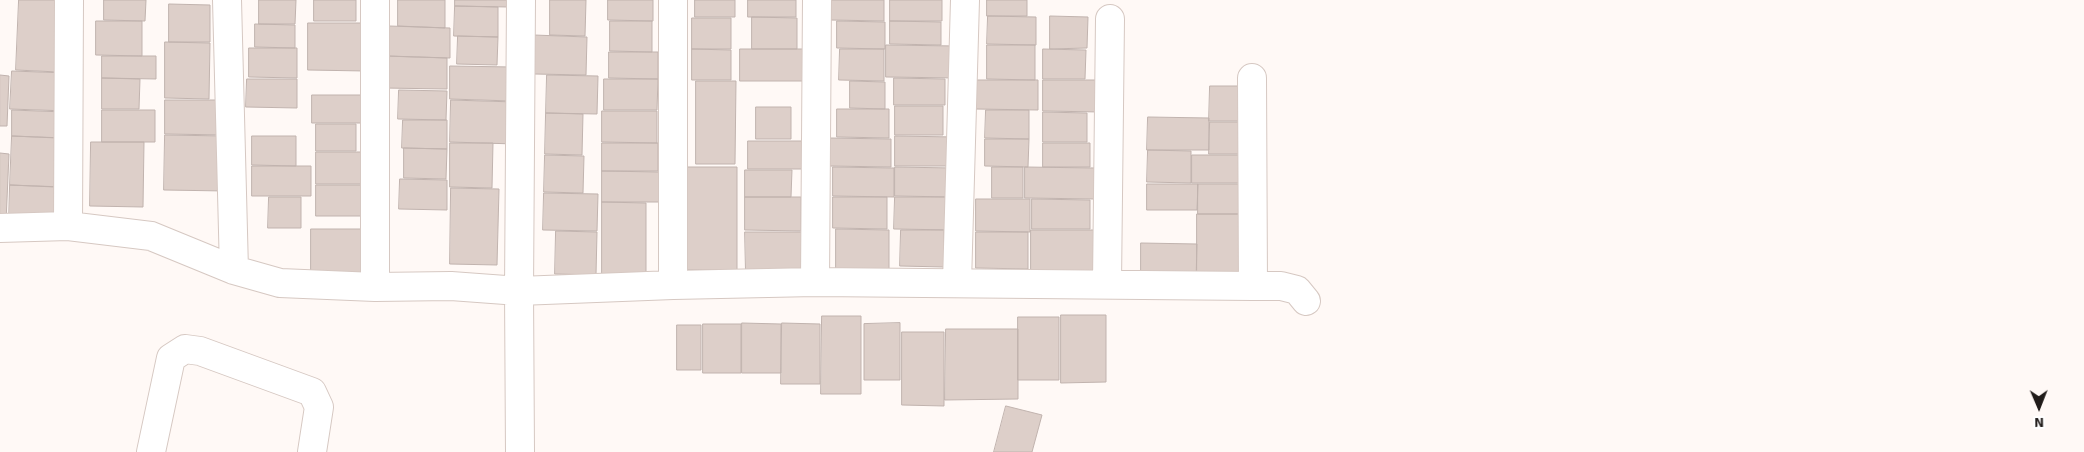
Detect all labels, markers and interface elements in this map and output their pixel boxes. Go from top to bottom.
north arrow [2014,382,2064,432]
text: N [2034,414,2044,431]

